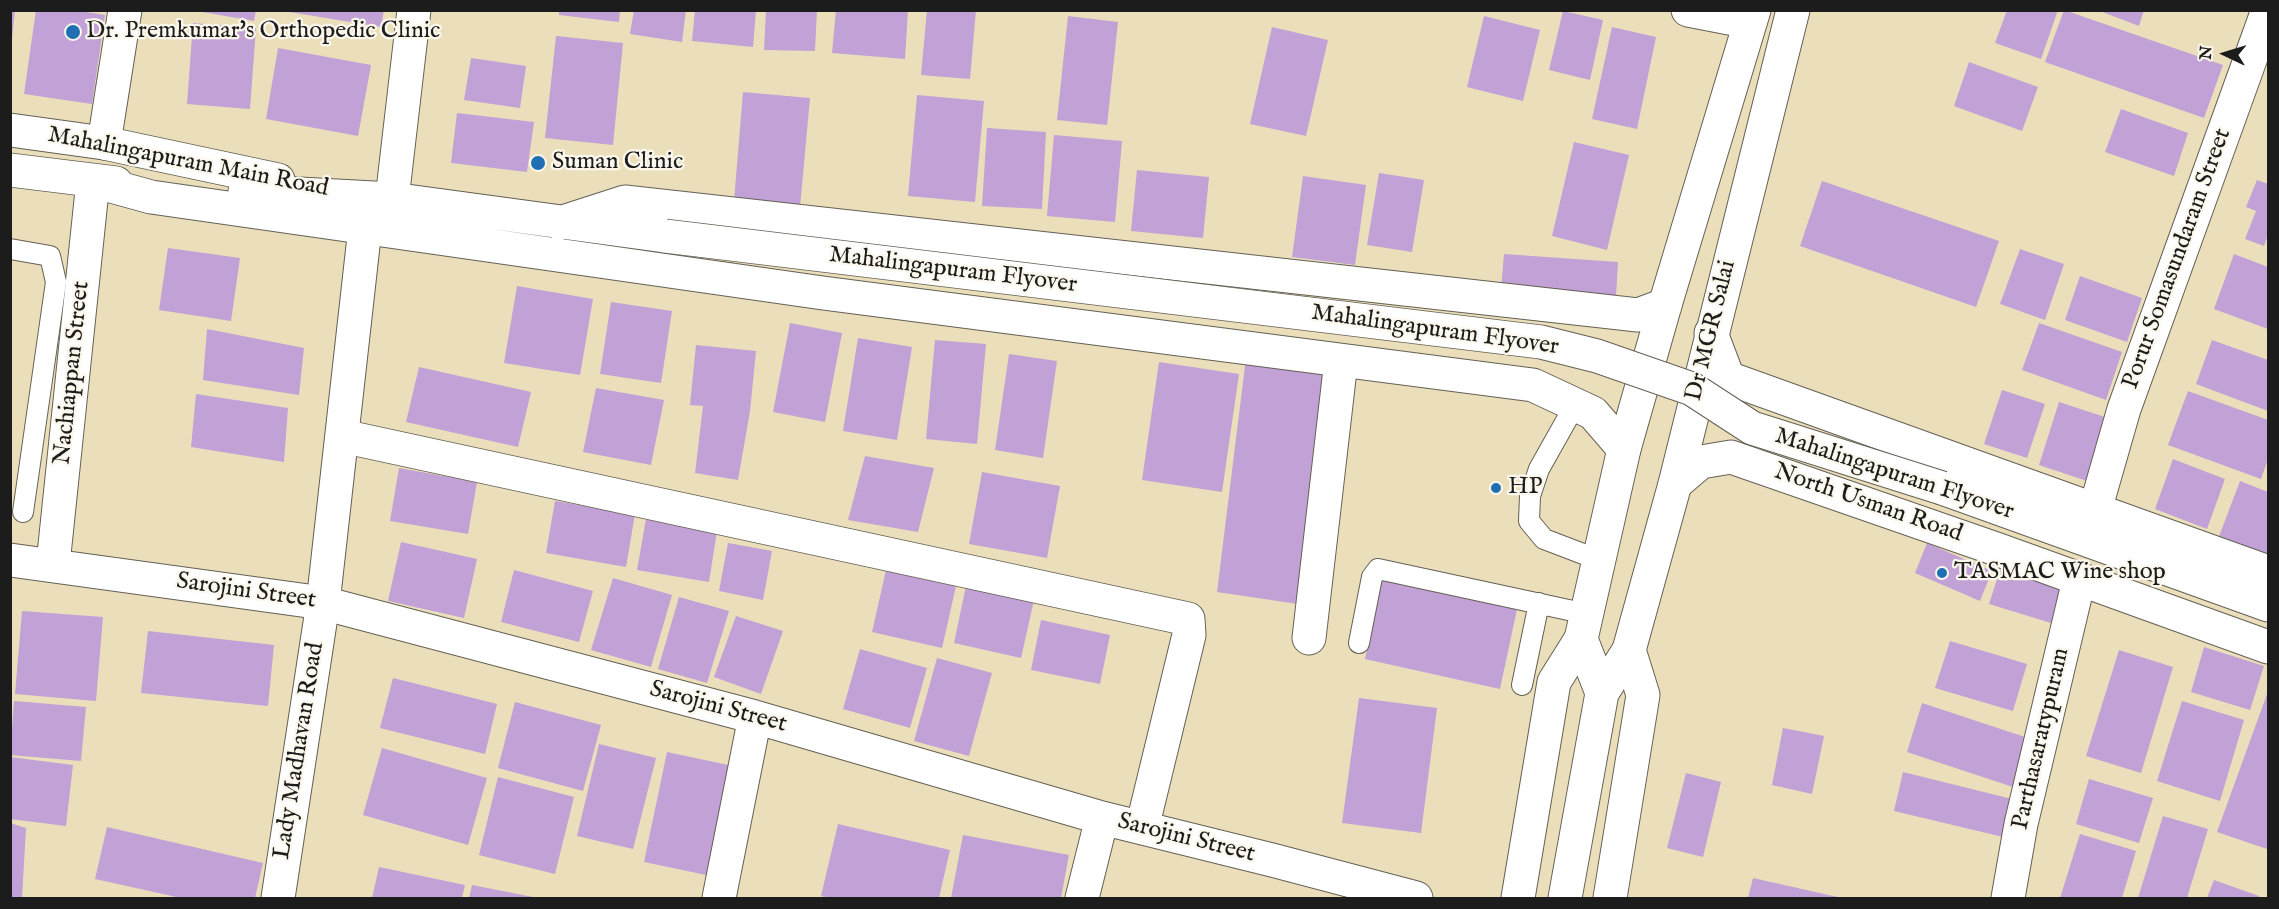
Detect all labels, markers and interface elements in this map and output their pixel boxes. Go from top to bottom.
place label: Dr. Premkumar's Orthopedic Clinic [86,18,440,46]
marker: Dr. Premkumar's Orthopedic Clinic [64,23,82,41]
north arrow [2195,24,2255,84]
text: N [2197,45,2218,60]
street label: Mahalingapuram Main Road [45,122,331,204]
street label: Porur Somasundaram Street [2117,125,2239,393]
place label: Suman Clinic [552,149,683,177]
marker: Suman Clinic [529,154,547,172]
street label: Mahalingapuram Flyover [827,242,1079,300]
street label: Dr MGR Salai [1681,258,1743,404]
street label: Nachiappan Street [49,280,97,466]
street label: Mahalingapuram Flyover [1309,299,1561,363]
street label: Mahalingapuram Flyover [1771,423,2017,527]
street label: North Usman Road [1770,458,1966,550]
place label: HP [1508,474,1542,502]
marker: HP [1489,481,1503,495]
place label: TASMAC Wine shop [1954,559,2166,587]
marker: TASMAC Wine shop [1935,566,1949,580]
street label: Sarojini Street [174,568,318,616]
street label: Lady Madhavan Road [269,641,331,861]
street label: Parthasaratypuram [2007,645,2077,833]
street label: Sarojini Street [646,676,790,740]
street label: Sarojini Street [1114,808,1258,870]

